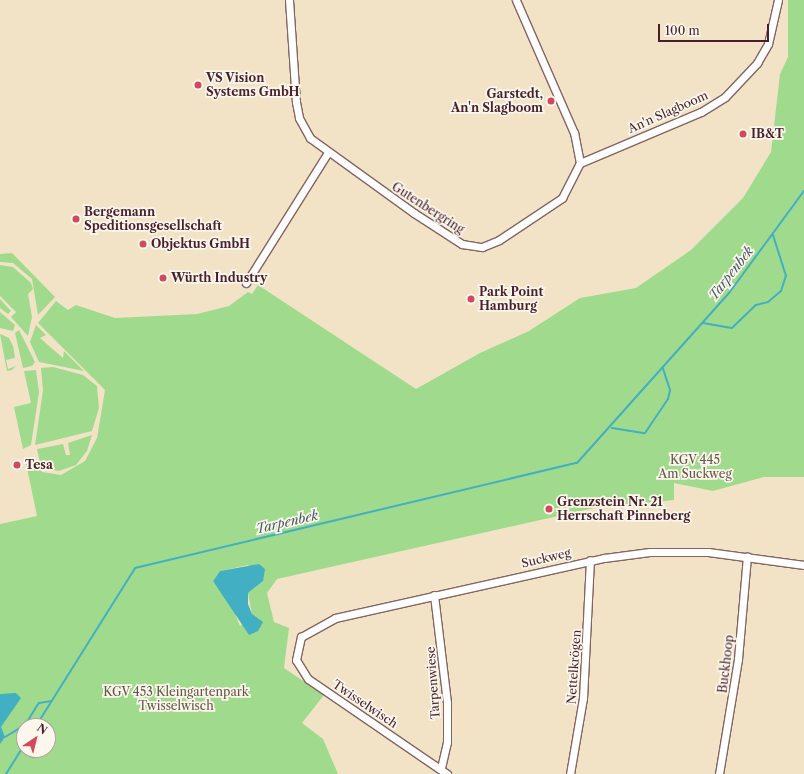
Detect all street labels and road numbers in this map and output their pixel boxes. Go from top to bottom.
street label: An'n Slagboom [626,88,710,136]
street label: Gutenbergring [389,179,467,237]
street label: Suckweg [520,545,572,571]
street label: Nettelkrögen [564,629,584,705]
street label: Buckhoop [715,634,737,694]
street label: Tarpenwiese [423,646,443,720]
street label: Twisselwisch [330,677,400,731]

